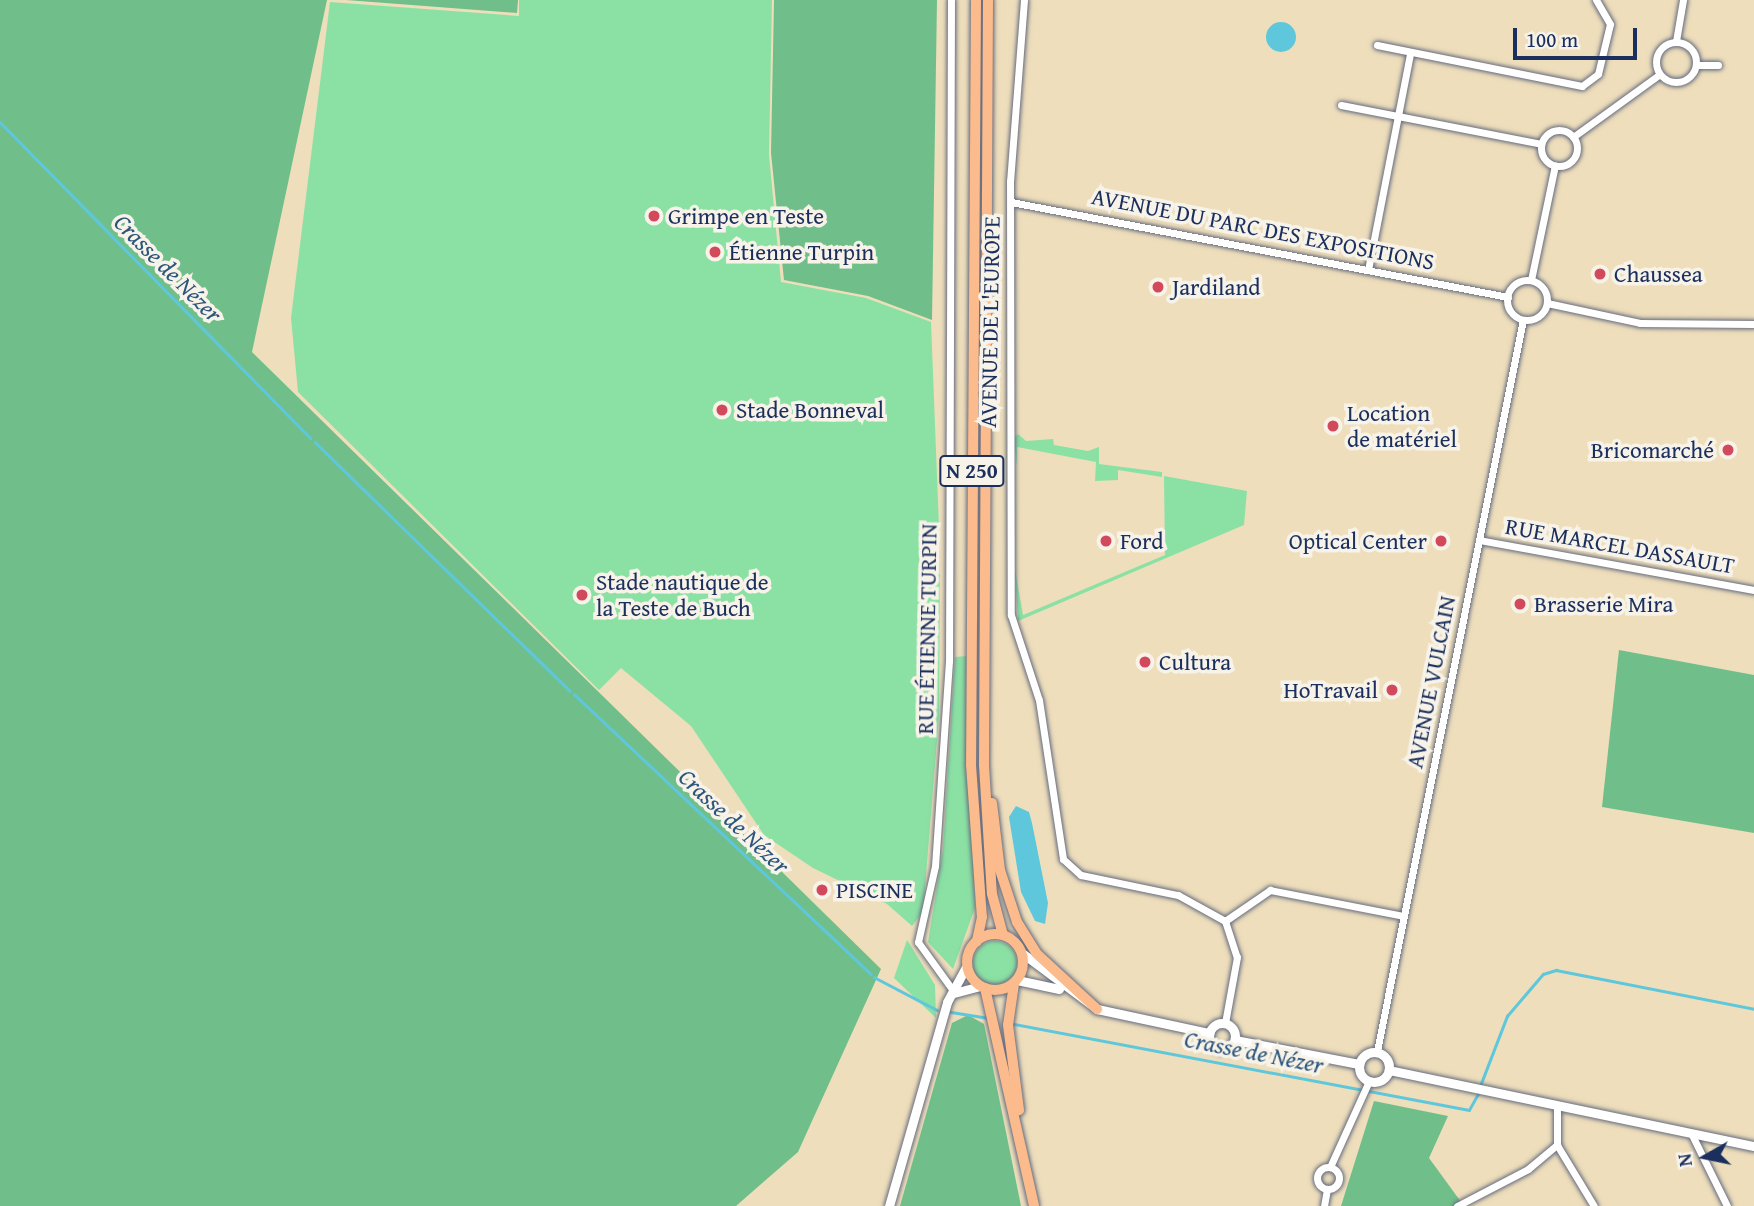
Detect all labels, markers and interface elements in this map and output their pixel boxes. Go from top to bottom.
scale bar [1516,14,1640,58]
text: 100 m [1526,24,1578,55]
street label: AVENUE DU PARC DES EXPOSITIONS [1089,182,1437,276]
place label: Grimpe en Teste [668,202,824,230]
water label: Crasse de Nézer [108,208,228,328]
marker: Grimpe en Teste [646,208,662,224]
street label: AVENUE DE L'EUROPE [974,216,1006,428]
place label: Étienne Turpin [729,238,874,266]
marker: Étienne Turpin [707,244,723,260]
place label: Chaussea [1614,260,1703,288]
marker: Chaussea [1592,266,1608,282]
place label: Jardiland [1172,273,1261,301]
marker: Jardiland [1150,279,1166,295]
place label: Stade Bonneval [736,396,884,424]
place label: Location de matériel [1347,399,1457,453]
marker: Stade Bonneval [714,402,730,418]
marker: Location de matériel [1325,418,1341,434]
place label: Bricomarché [1591,436,1714,464]
marker: Bricomarché [1720,442,1736,458]
road number: N 250 [939,454,1005,489]
street label: RUE MARCEL DASSAULT [1503,512,1737,580]
street label: RUE ÉTIENNE TURPIN [911,523,943,735]
place label: Ford [1120,527,1164,555]
place label: Optical Center [1289,527,1427,555]
marker: Ford [1098,533,1114,549]
marker: Optical Center [1433,533,1449,549]
place label: Stade nautique de la Teste de Buch [596,568,769,622]
marker: Stade nautique de la Teste de Buch [574,587,590,603]
place label: Brasserie Mira [1534,590,1673,618]
street label: AVENUE VULCAIN [1401,593,1461,771]
marker: Brasserie Mira [1512,596,1528,612]
place label: Cultura [1159,648,1231,676]
marker: Cultura [1137,654,1153,670]
place label: HoTravail [1284,676,1378,704]
marker: HoTravail [1384,682,1400,698]
water label: Crasse de Nézer [673,762,795,880]
place label: PISCINE [836,876,913,904]
marker: PISCINE [814,882,830,898]
water label: Crasse de Nézer [1182,1024,1326,1080]
north arrow [1670,1122,1740,1192]
text: N [1669,1152,1699,1169]

